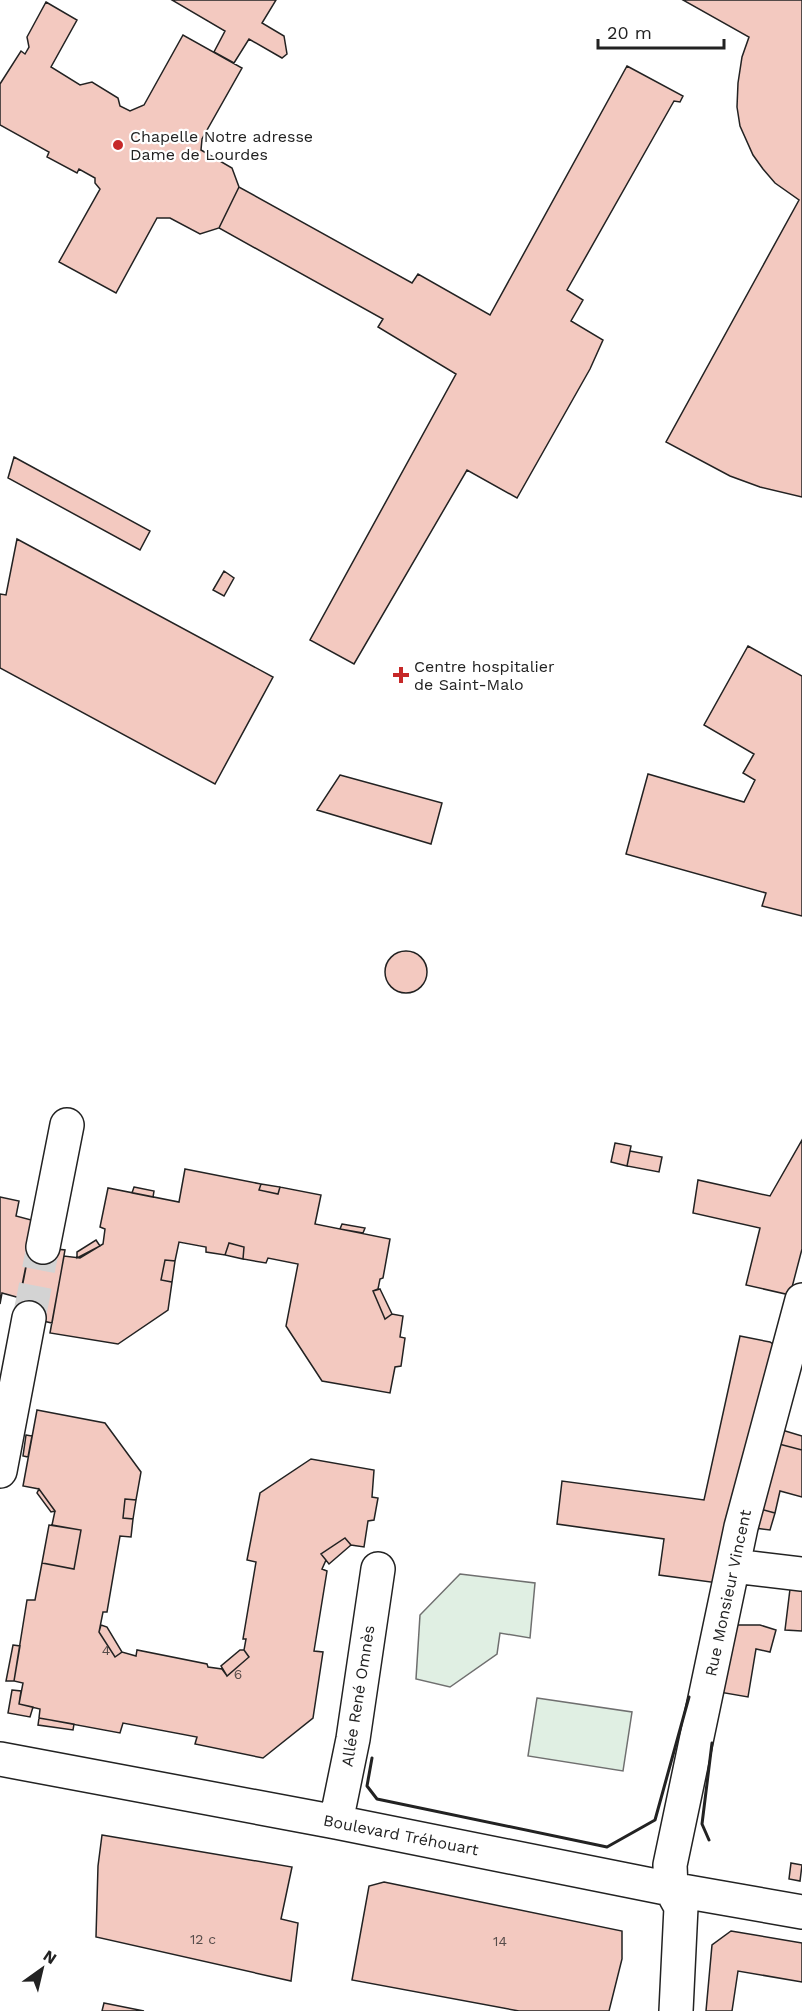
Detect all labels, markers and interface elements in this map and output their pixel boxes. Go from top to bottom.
scale bar [598,12,724,50]
text: 20 m [607,22,652,43]
place label: Chapelle Notre adresse Dame de Lourdes [130,127,313,164]
marker: Chapelle Notre adresse Dame de Lourdes [111,138,125,152]
place label: Centre hospitalier de Saint-Malo [414,657,555,694]
marker: Centre hospitalier de Saint-Malo [392,666,410,684]
street label: Rue Monsieur Vincent [701,1508,755,1678]
street label: Allée René Omnès [337,1624,379,1768]
house number: 4 [102,1642,110,1658]
house number: 6 [234,1666,242,1682]
street label: Boulevard Tréhouart [322,1811,480,1859]
house number: 12 c [190,1931,216,1947]
house number: 14 [493,1933,507,1949]
north arrow [12,1939,72,1999]
text: N [40,1946,60,1968]

